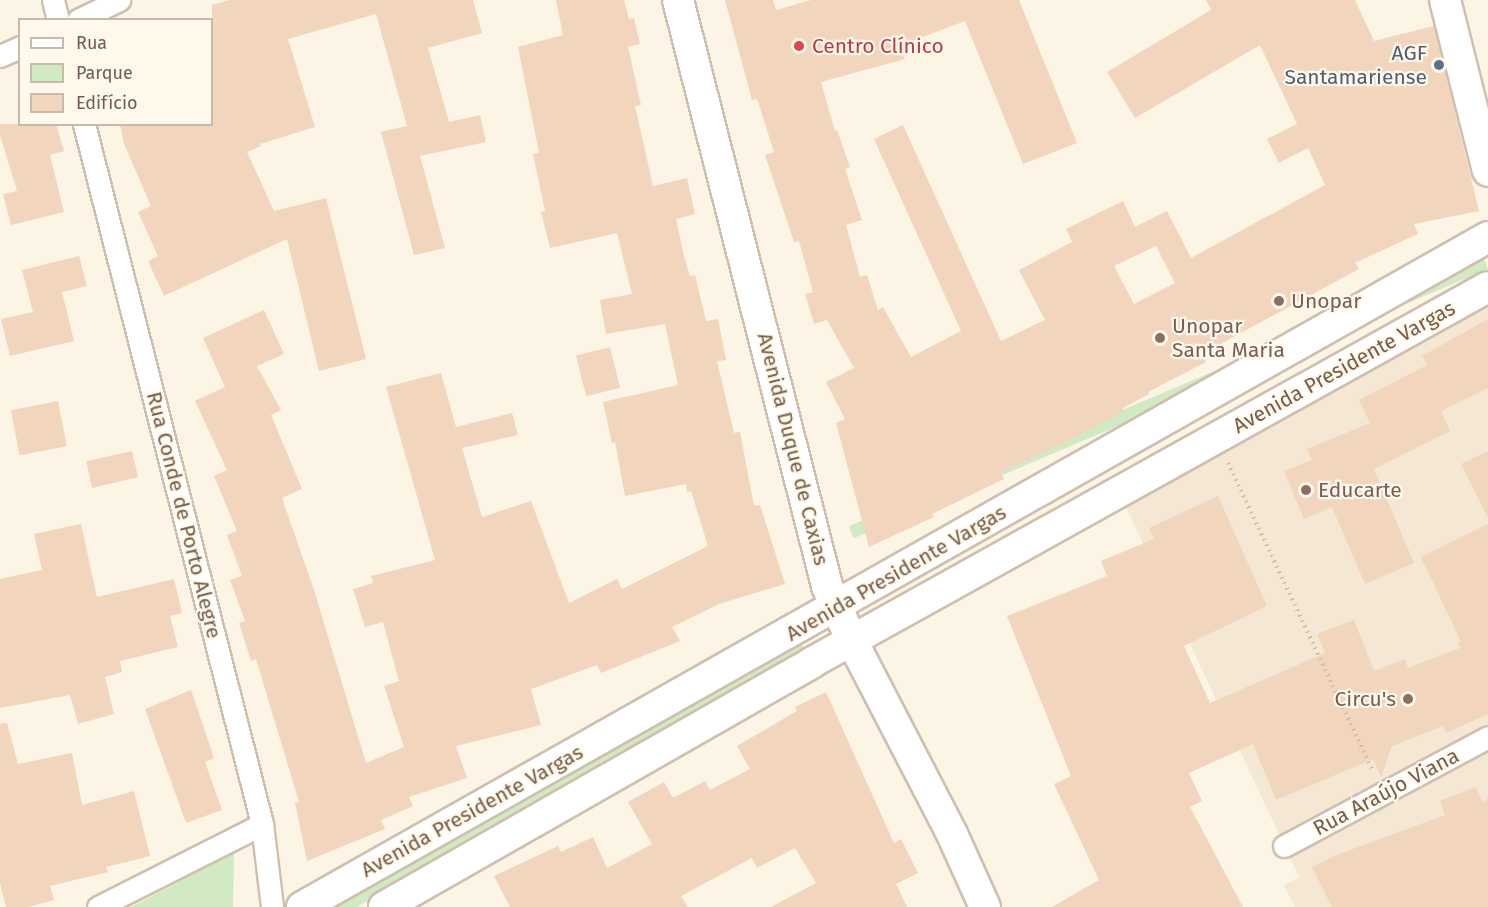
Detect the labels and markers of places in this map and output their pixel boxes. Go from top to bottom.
place label: Centro Clínico [812,33,944,59]
marker: Centro Clínico [790,37,808,55]
place label: AGF Santamariense [1285,40,1427,90]
marker: AGF Santamariense [1432,58,1446,72]
place label: Unopar [1291,288,1361,314]
marker: Unopar [1272,294,1286,308]
place label: Unopar Santa Maria [1172,313,1285,363]
marker: Unopar Santa Maria [1153,331,1167,345]
place label: Educarte [1318,477,1402,503]
marker: Educarte [1299,483,1313,497]
place label: Circu's [1335,686,1396,712]
marker: Circu's [1401,692,1415,706]

